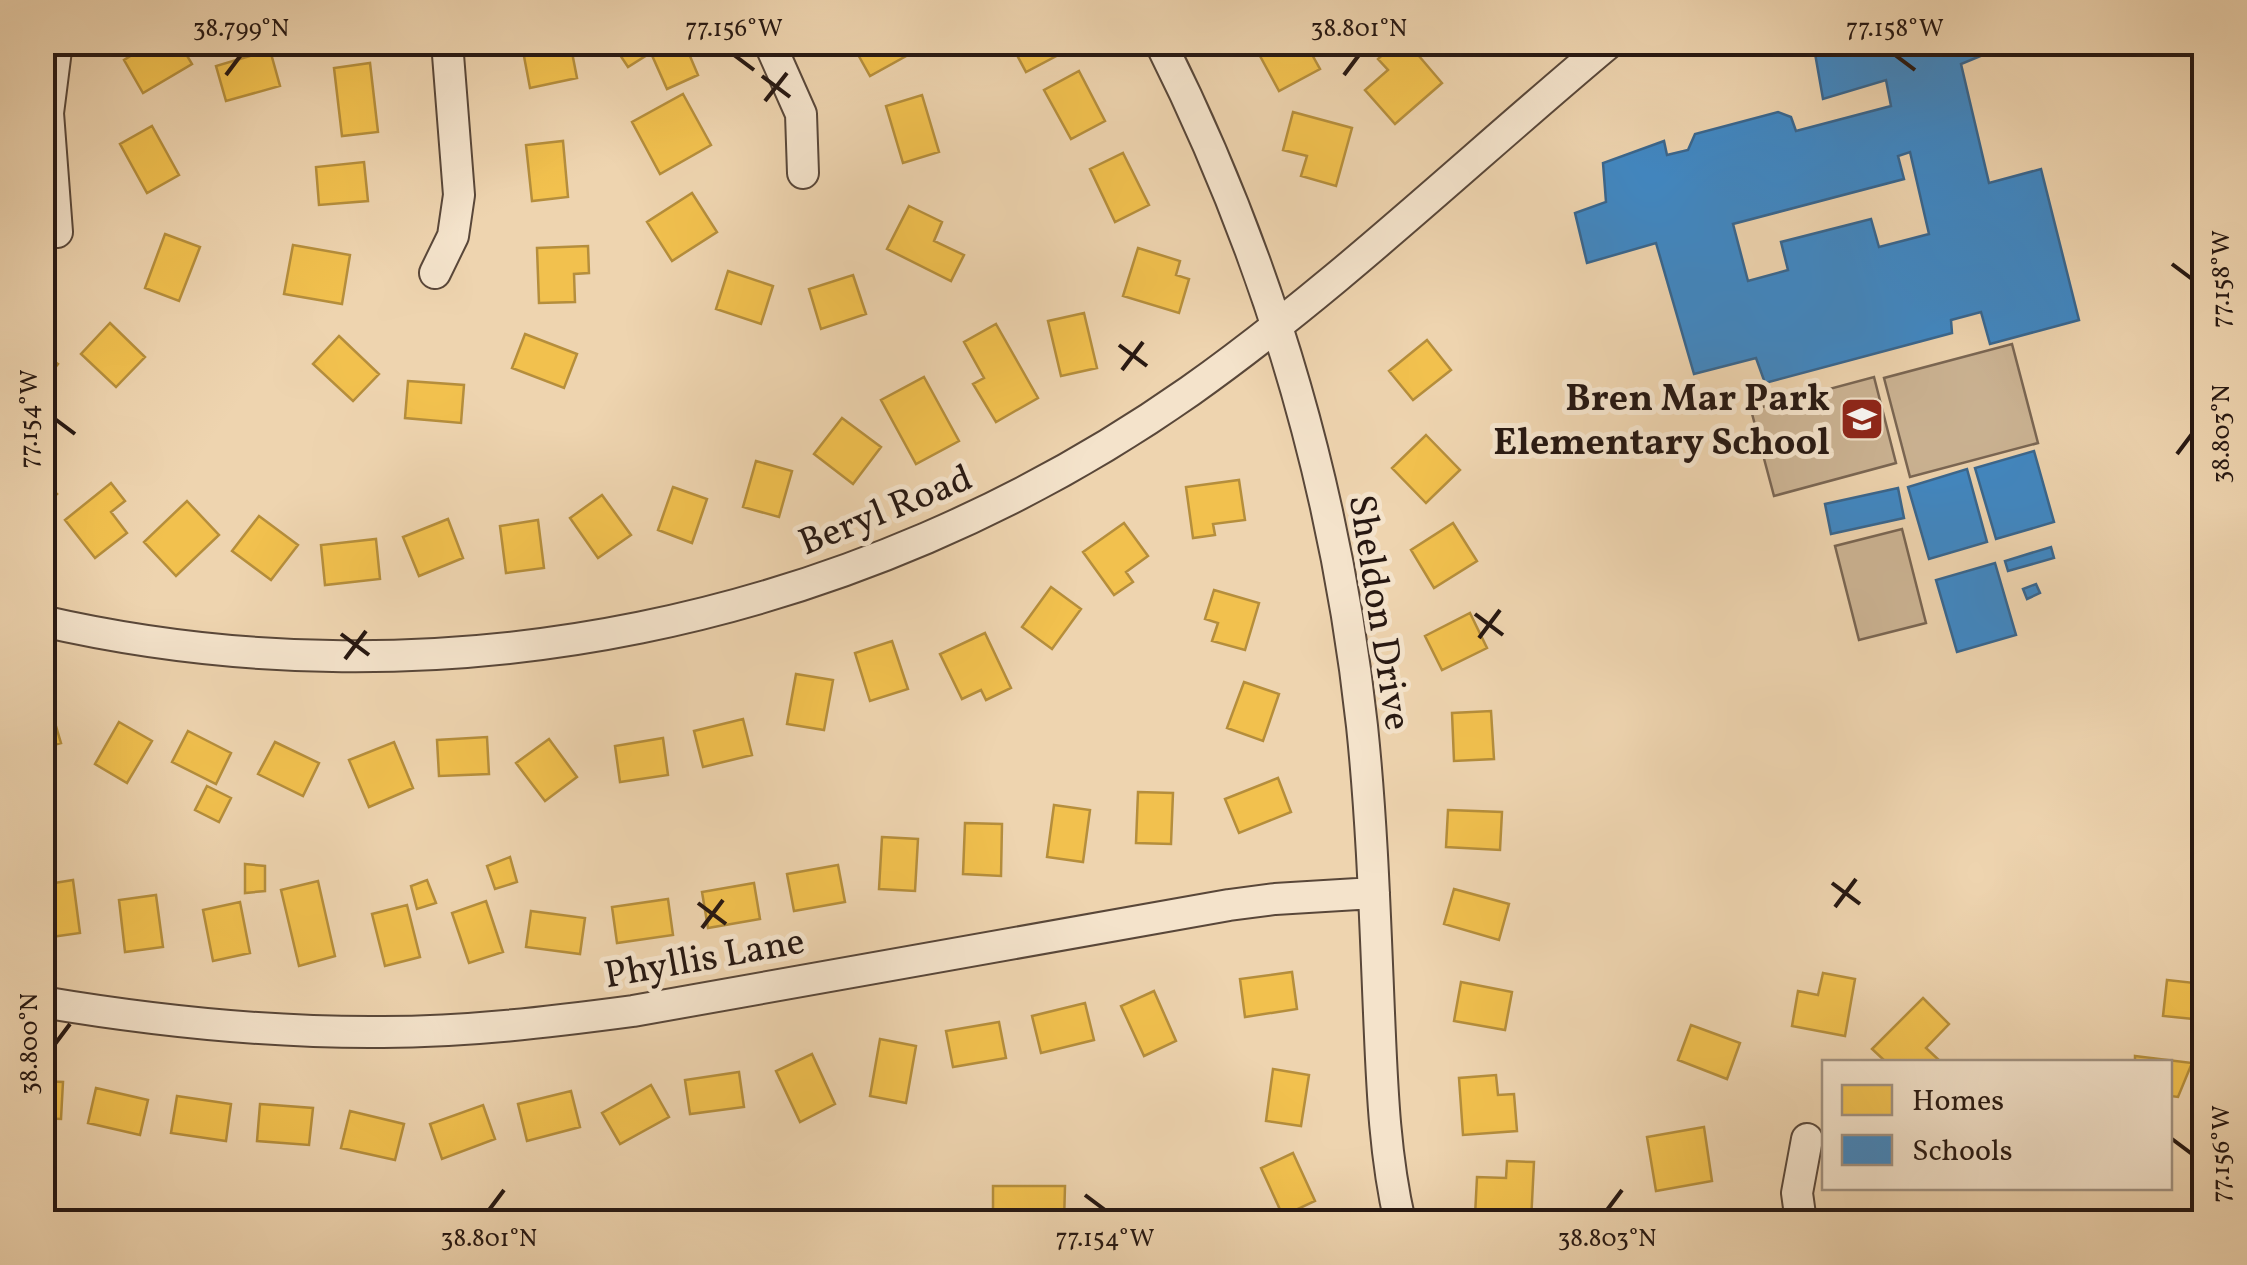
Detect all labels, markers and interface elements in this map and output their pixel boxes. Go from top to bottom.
text: 38.799°N [193,12,289,47]
text: 77.156°W [685,12,783,47]
text: 38.801°N [1311,12,1407,47]
text: 77.158°W [1846,12,1944,47]
text: 77.158°W [2205,230,2240,328]
text: 77.154°W [13,369,48,469]
place label: Bren Mar Park Elementary School [1493,374,1830,471]
text: 38.803°N [2205,384,2240,484]
school or university icon: Bren Mar Park Elementary School [1839,396,1885,442]
street label: Beryl Road [792,453,981,571]
street label: Sheldon Drive [1333,491,1422,734]
street label: Phyllis Lane [600,917,809,1004]
text: 38.800°N [13,993,48,1095]
legend [1822,1060,2172,1190]
text: Homes [1912,1081,2004,1123]
text: 77.156°W [2205,1105,2240,1203]
text: Schools [1912,1131,2013,1173]
text: 38.801°N [441,1222,537,1257]
text: 77.154°W [1055,1222,1155,1257]
text: 38.803°N [1557,1222,1657,1257]

